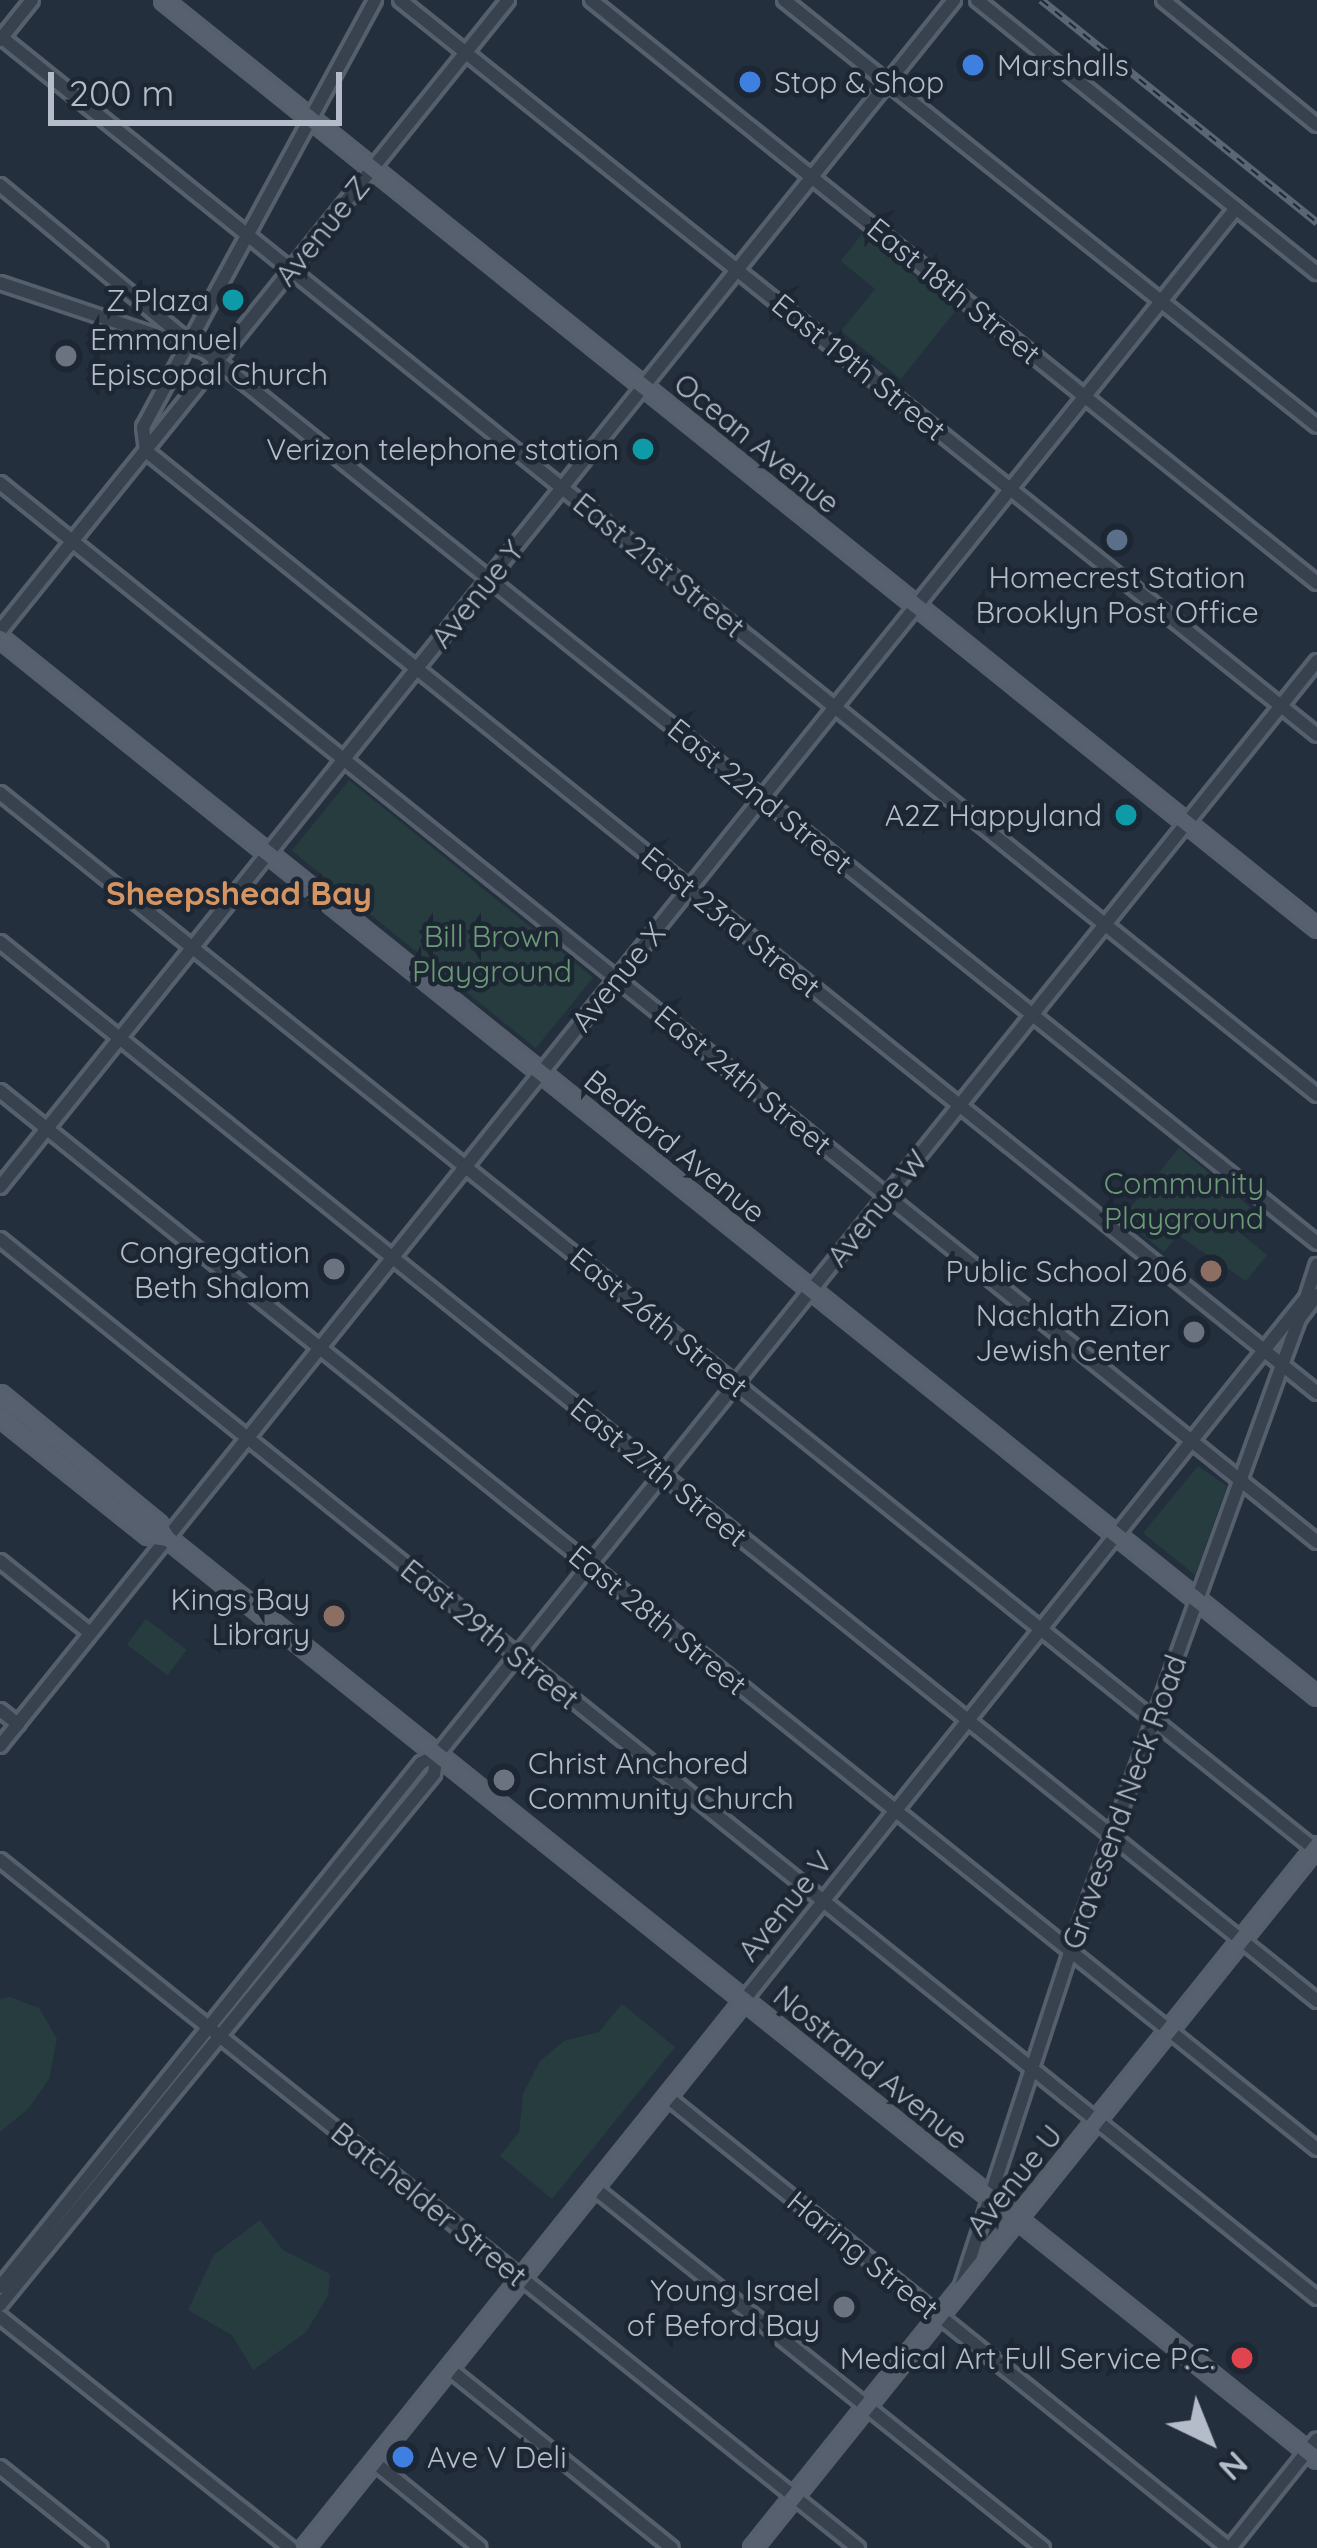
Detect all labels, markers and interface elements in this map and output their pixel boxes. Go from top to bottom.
place label: Marshalls [997,47,1129,83]
scale bar [54,48,348,122]
marker: Marshalls [960,52,986,78]
place label: Stop & Shop [774,64,944,100]
marker: Stop & Shop [737,69,763,95]
text: 200 m [69,70,174,115]
street label: Avenue Z [267,169,377,293]
street label: East 18th Street [860,210,1048,372]
place label: Z Plaza [106,282,209,318]
street label: East 19th Street [765,286,953,448]
marker: Z Plaza [220,287,246,313]
place label: Emmanuel Episcopal Church [90,321,328,392]
marker: Emmanuel Episcopal Church [53,343,79,369]
street label: Ocean Avenue [667,365,847,521]
place label: Verizon telephone station [266,431,619,467]
marker: Verizon telephone station [630,436,656,462]
street label: East 21st Street [566,485,752,645]
marker: Homecrest Station Brooklyn Post Office [1104,527,1130,553]
street label: Avenue Y [423,533,531,655]
place label: Homecrest Station Brooklyn Post Office [975,559,1259,630]
street label: East 22nd Street [661,711,859,881]
place label: A2Z Happyland [885,797,1102,833]
marker: A2Z Happyland [1113,802,1139,828]
street label: East 23rd Street [634,839,828,1005]
district label: Sheepshead Bay [106,873,372,913]
street label: Avenue X [563,916,673,1038]
park label: Bill Brown Playground [412,918,572,988]
street label: East 24th Street [647,998,839,1162]
street label: Bedford Avenue [577,1062,773,1230]
street label: Avenue W [819,1142,935,1274]
park label: Community Playground [1104,1165,1264,1236]
place label: Congregation Beth Shalom [120,1234,310,1304]
street label: East 26th Street [563,1239,755,1405]
place label: Public School 206 [946,1253,1187,1289]
marker: Congregation Beth Shalom [321,1256,347,1282]
marker: Public School 206 [1198,1258,1224,1284]
place label: Nachlath Zion Jewish Center [975,1297,1170,1368]
marker: Nachlath Zion Jewish Center [1181,1319,1207,1345]
street label: East 27th Street [564,1390,754,1554]
street label: East 28th Street [562,1537,754,1703]
street label: East 29th Street [394,1551,586,1717]
place label: Kings Bay Library [171,1581,310,1652]
marker: Kings Bay Library [321,1603,347,1629]
street label: Gravesend Neck Road [1054,1650,1194,1954]
place label: Christ Anchored Community Church [528,1745,794,1816]
marker: Christ Anchored Community Church [491,1767,517,1793]
street label: Avenue V [730,1844,840,1968]
street label: Nostrand Avenue [766,1978,976,2156]
street label: Batchelder Street [324,2114,534,2294]
street label: Avenue U [958,2117,1070,2243]
street label: Haring Street [780,2183,946,2327]
place label: Young Israel of Beford Bay [627,2272,820,2342]
marker: Young Israel of Beford Bay [831,2294,857,2320]
place label: Medical Art Full Service P.C. [840,2340,1215,2376]
marker: Medical Art Full Service P.C. [1226,2342,1258,2374]
north arrow [1149,2380,1269,2500]
place label: Ave V Deli [427,2439,567,2475]
text: N [1211,2443,1257,2490]
marker: Ave V Deli [390,2444,416,2470]

